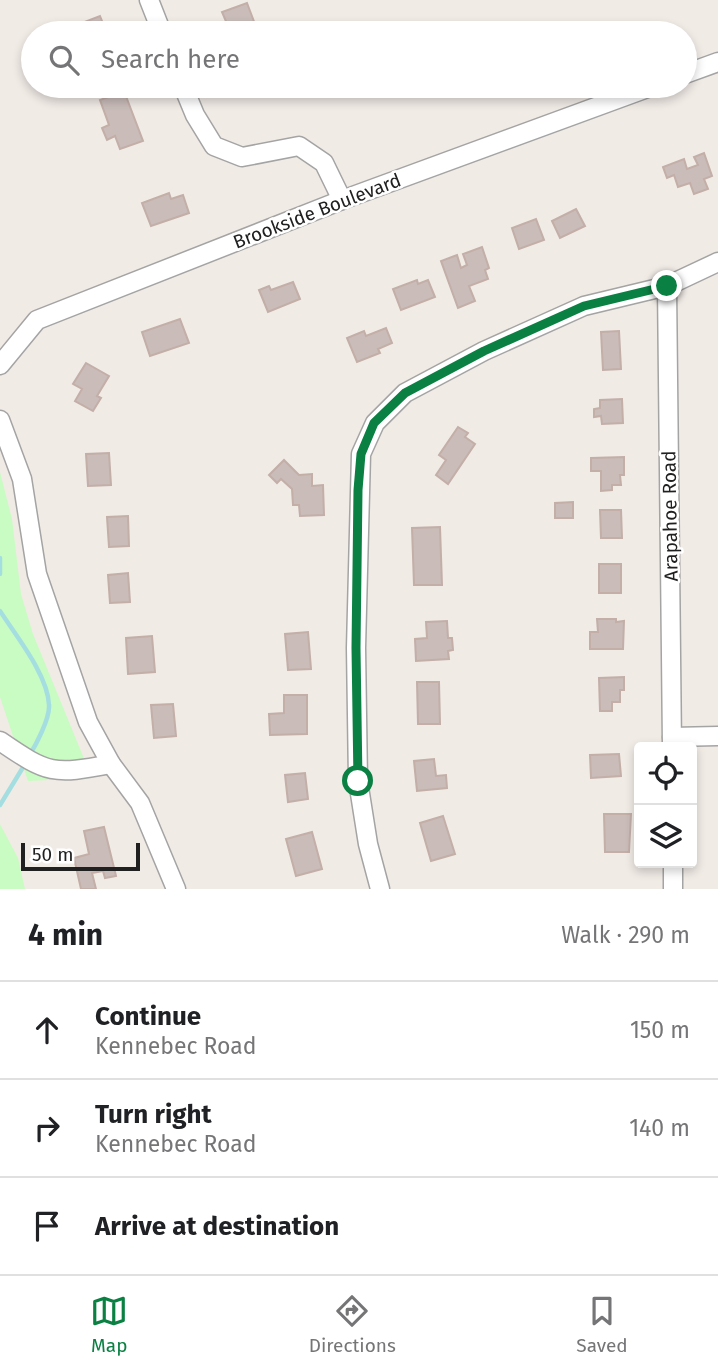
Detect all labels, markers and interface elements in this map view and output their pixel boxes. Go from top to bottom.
search box [21,21,697,98]
icon: search [45,41,83,79]
text: Search here [101,44,240,75]
street label: Brookside Boulevard [230,168,404,254]
route end [651,270,682,301]
street label: Arapahoe Road [657,450,683,582]
map controls [634,742,697,868]
button: locate [634,742,697,805]
route start [342,765,373,796]
button: layers [634,805,697,868]
scale bar [21,840,140,872]
text: 50 m [32,843,73,866]
text: 4 min [28,917,103,953]
text: Walk · 290 m [561,921,690,949]
text: Continue [95,1001,201,1032]
icon: ahead [28,1011,66,1049]
text: 150 m [630,1016,690,1044]
text: Kennebec Road [95,1032,257,1060]
text: Turn right [95,1099,212,1130]
icon: right [28,1109,66,1147]
text: 140 m [629,1114,690,1142]
text: Kennebec Road [95,1130,257,1158]
icon: arrive [28,1207,66,1245]
text: Arrive at destination [95,1211,339,1242]
tab: Map [90,1292,128,1357]
tab: Directions [309,1292,396,1357]
tab: Saved [576,1292,628,1357]

